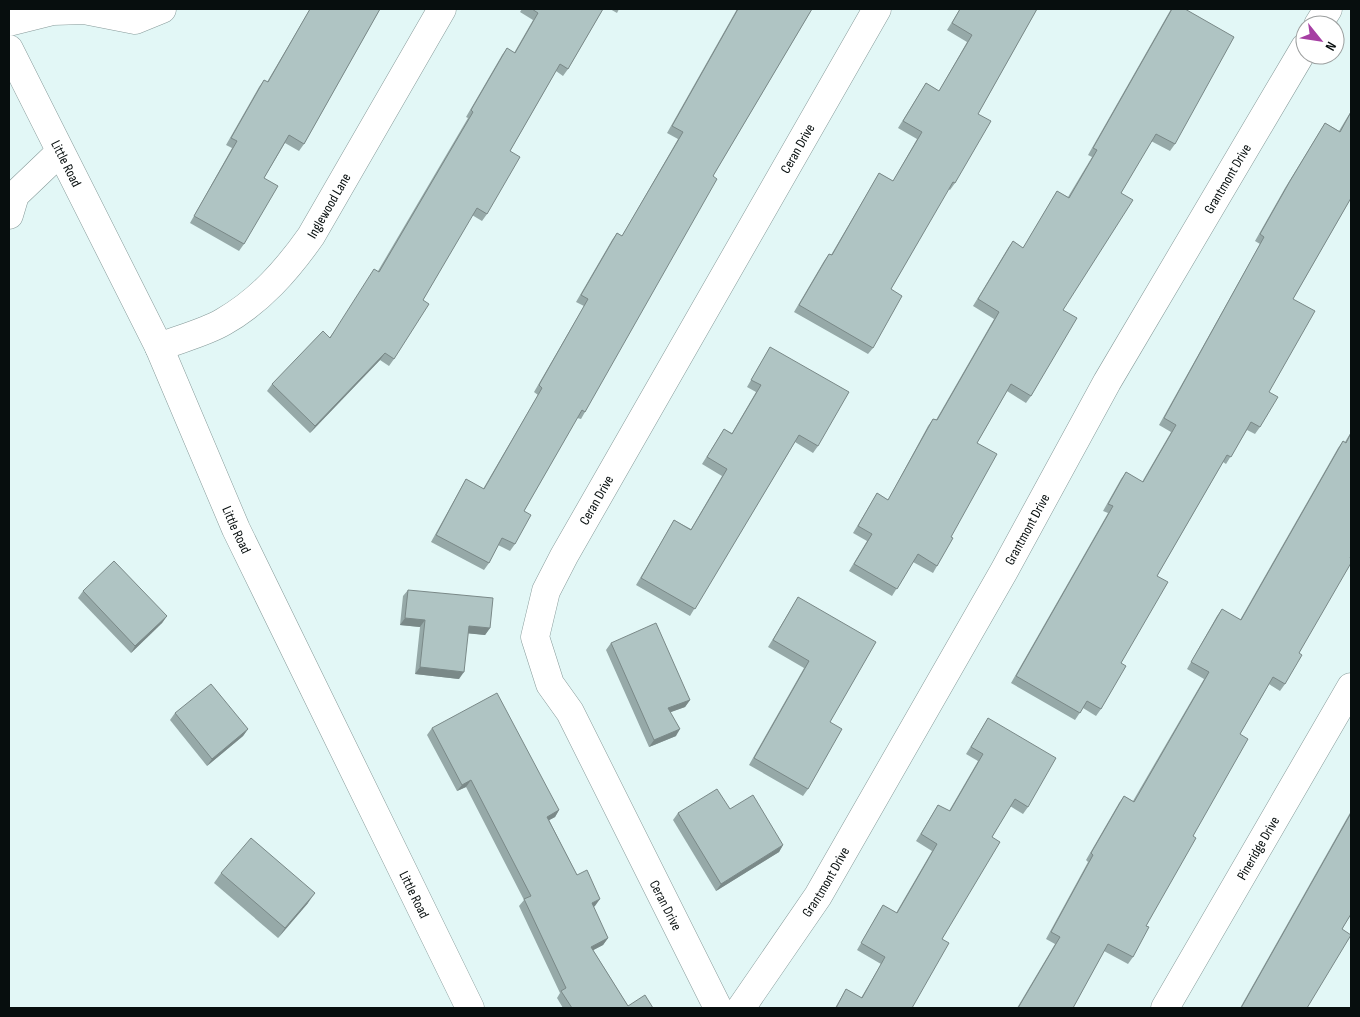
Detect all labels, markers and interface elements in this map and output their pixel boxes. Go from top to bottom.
north arrow [1295,15,1345,65]
text: N [1322,39,1340,54]
street label: Ceran Drive [777,121,819,176]
street label: Little Road [47,137,85,190]
street label: Grantmont Drive [1200,141,1255,217]
street label: Inglewood Lane [304,170,354,241]
street label: Ceran Drive [576,472,617,528]
street label: Grantmont Drive [1001,491,1053,568]
street label: Little Road [218,503,255,556]
street label: Pineridge Drive [1233,813,1283,883]
street label: Grantmont Drive [798,844,853,920]
street label: Little Road [395,868,433,921]
street label: Ceran Drive [646,877,685,933]

